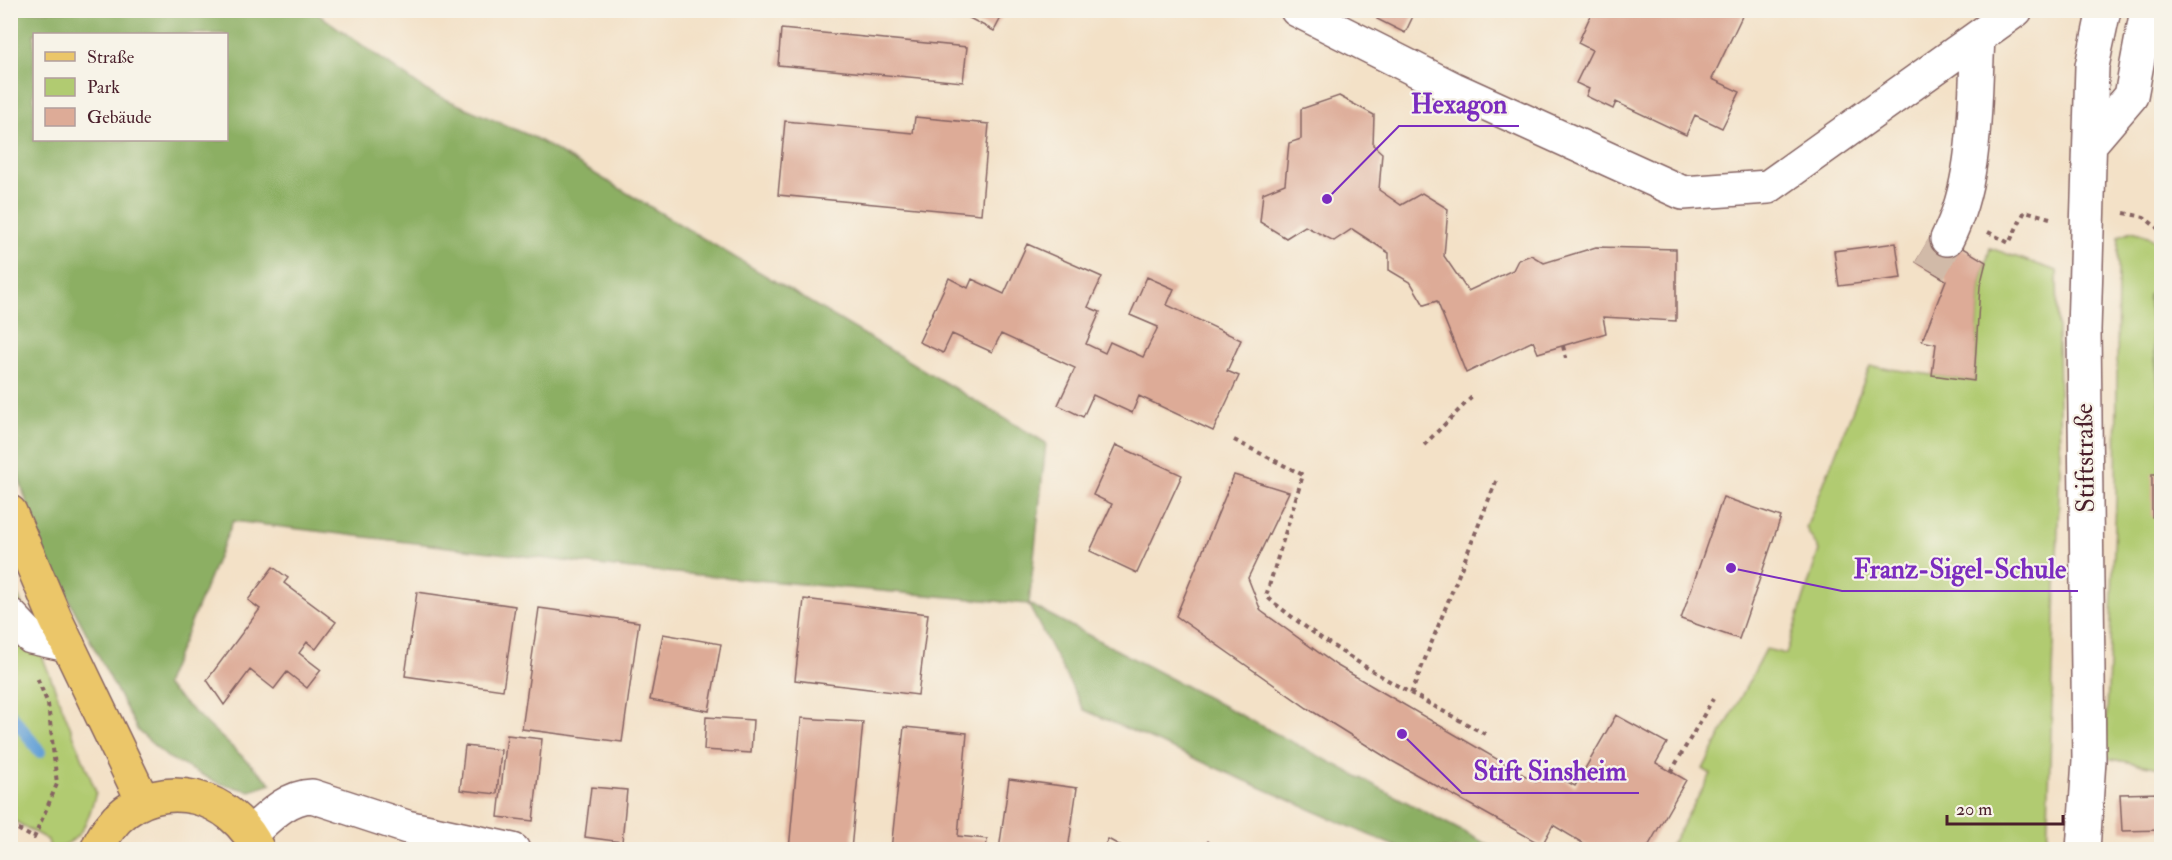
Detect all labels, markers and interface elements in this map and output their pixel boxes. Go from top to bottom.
legend [33,33,228,141]
text: Straße [87,46,135,69]
text: Park [87,76,120,99]
callout: Hexagon [1399,81,1519,126]
text: Hexagon [1411,88,1507,122]
text: Gebäude [87,106,152,129]
street label: Stiftstraße [2068,403,2102,513]
callout: Franz-Sigel-Schule [1842,546,2078,591]
text: Franz-Sigel-Schule [1854,553,2067,587]
callout: Stift Sinsheim [1462,748,1639,793]
text: Stift Sinsheim [1474,755,1628,788]
scale bar [1947,788,2062,826]
text: 20 m [1956,798,1992,821]

